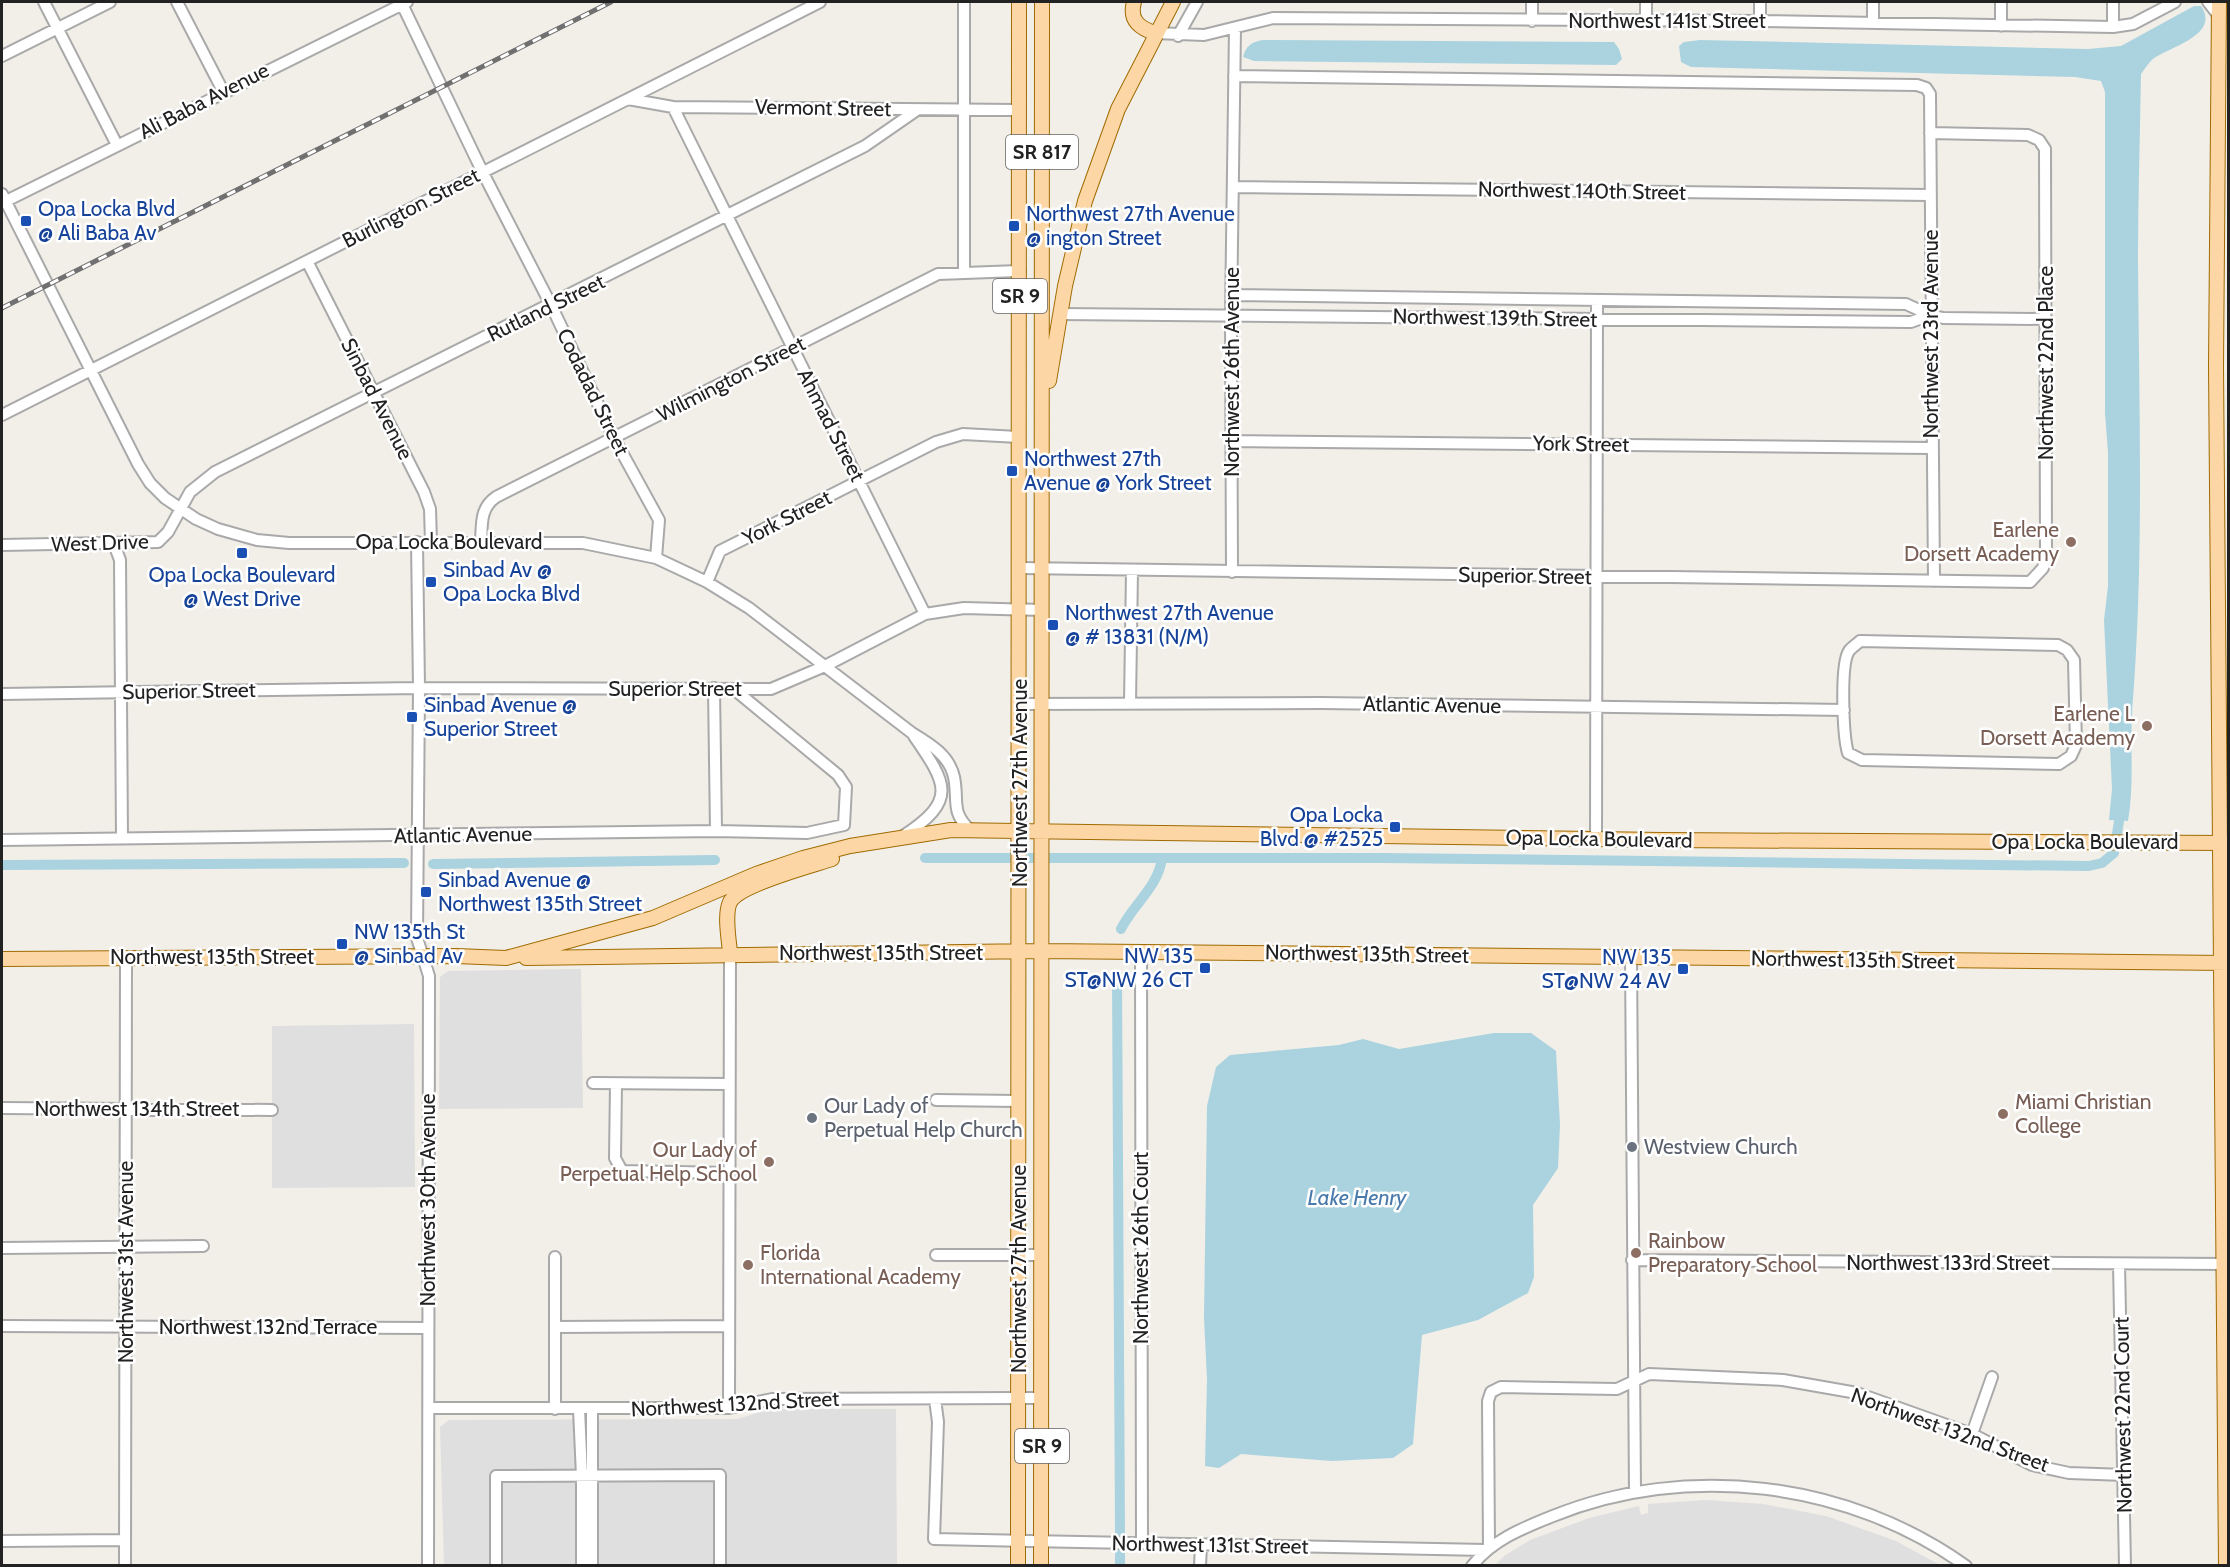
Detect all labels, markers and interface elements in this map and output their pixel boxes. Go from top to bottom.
street label: Northwest 141st Street [1568,8,1766,33]
street label: Ali Baba Avenue [135,57,273,144]
street label: Vermont Street [755,94,891,121]
road number: SR 817 [1006,135,1078,169]
street label: Burlington Street [338,162,484,253]
street label: Northwest 140th Street [1478,176,1686,205]
place label: Opa Locka Blvd @ Ali Baba Av [38,196,175,245]
place label: Northwest 27th Avenue @ ington Street [1026,201,1235,250]
marker: Opa Locka Blvd @ Ali Baba Av [19,214,33,228]
marker: Northwest 27th Avenue @ ington Street [1007,219,1021,233]
street label: Northwest 23rd Avenue [1918,229,1943,439]
street label: Northwest 22nd Place [2033,265,2058,460]
street label: Northwest 26th Avenue [1219,267,1244,477]
street label: Rutland Street [483,268,609,347]
road number: SR 9 [993,279,1047,313]
street label: Northwest 139th Street [1392,303,1598,332]
street label: Codadad Street [552,324,635,459]
street label: Wilmington Street [652,330,809,427]
street label: Sinbad Avenue [336,334,419,464]
street label: Ahmad Street [792,364,871,485]
street label: York Street [1532,430,1629,457]
place label: Northwest 27th Avenue @ York Street [1024,446,1212,495]
marker: Northwest 27th Avenue @ York Street [1005,464,1019,478]
street label: York Street [737,485,835,551]
place label: Earlene Dorsett Academy [1904,517,2059,566]
street label: West Drive [51,528,149,557]
street label: Opa Locka Boulevard [356,529,542,554]
marker: Earlene Dorsett Academy [2064,535,2078,549]
marker: Opa Locka Boulevard @ West Drive [235,546,249,560]
place label: Sinbad Av @ Opa Locka Blvd [443,557,580,606]
place label: Opa Locka Boulevard @ West Drive [149,562,335,611]
street label: Superior Street [1458,562,1592,589]
marker: Sinbad Av @ Opa Locka Blvd [424,575,438,589]
place label: Northwest 27th Avenue @ # 13831 (N/M) [1065,600,1274,649]
marker: Northwest 27th Avenue @ # 13831 (N/M) [1046,618,1060,632]
street label: Superior Street [608,676,742,701]
street label: Superior Street [122,677,256,704]
street label: Northwest 27th Avenue [1007,678,1032,887]
street label: Atlantic Avenue [1363,691,1502,718]
place label: Sinbad Avenue @ Superior Street [424,692,577,741]
place label: Earlene L Dorsett Academy [1980,701,2135,750]
marker: Sinbad Avenue @ Superior Street [405,710,419,724]
marker: Earlene L Dorsett Academy [2140,719,2154,733]
place label: Opa Locka Blvd @ #2525 [1260,802,1383,851]
marker: Opa Locka Blvd @ #2525 [1388,820,1402,834]
street label: Atlantic Avenue [394,821,533,848]
street label: Opa Locka Boulevard [1505,824,1693,853]
street label: Opa Locka Boulevard [1992,829,2178,854]
place label: Sinbad Avenue @ Northwest 135th Street [438,867,642,916]
marker: Sinbad Avenue @ Northwest 135th Street [419,885,433,899]
place label: NW 135th St @ Sinbad Av [354,919,465,968]
marker: NW 135th St @ Sinbad Av [335,937,349,951]
street label: Northwest 135th Street [1265,939,1469,968]
street label: Northwest 135th Street [779,940,983,965]
place label: NW 135 ST@NW 26 CT [1064,943,1193,992]
street label: Northwest 135th Street [110,944,314,969]
place label: NW 135 ST@NW 24 AV [1542,944,1671,993]
street label: Northwest 135th Street [1751,945,1955,974]
marker: NW 135 ST@NW 26 CT [1198,961,1212,975]
marker: NW 135 ST@NW 24 AV [1676,962,1690,976]
place label: Miami Christian College [2015,1089,2151,1138]
street label: Northwest 30th Avenue [415,1093,440,1307]
place label: Our Lady of Perpetual Help Church [824,1093,1023,1142]
street label: Northwest 134th Street [35,1096,239,1121]
marker: Miami Christian College [1996,1107,2010,1121]
marker: Our Lady of Perpetual Help Church [805,1111,819,1125]
place label: Westview Church [1644,1134,1798,1159]
place label: Our Lady of Perpetual Help School [560,1137,757,1186]
marker: Westview Church [1625,1140,1639,1154]
street label: Northwest 26th Court [1128,1152,1153,1344]
marker: Our Lady of Perpetual Help School [762,1155,776,1169]
street label: Northwest 31st Avenue [113,1160,138,1363]
street label: Northwest 27th Avenue [1006,1164,1031,1373]
water label: Lake Henry [1308,1184,1407,1211]
place label: Rainbow Preparatory School [1648,1228,1817,1277]
place label: Florida International Academy [760,1240,961,1289]
marker: Rainbow Preparatory School [1629,1246,1643,1260]
street label: Northwest 133rd Street [1846,1250,2050,1275]
marker: Florida International Academy [741,1258,755,1272]
street label: Northwest 132nd Terrace [159,1314,377,1339]
street label: Northwest 22nd Court [2108,1317,2137,1513]
street label: Northwest 132nd Street [1848,1382,2052,1477]
street label: Northwest 132nd Street [630,1386,840,1421]
road number: SR 9 [1015,1429,1069,1463]
street label: Northwest 131st Street [1111,1530,1309,1559]

